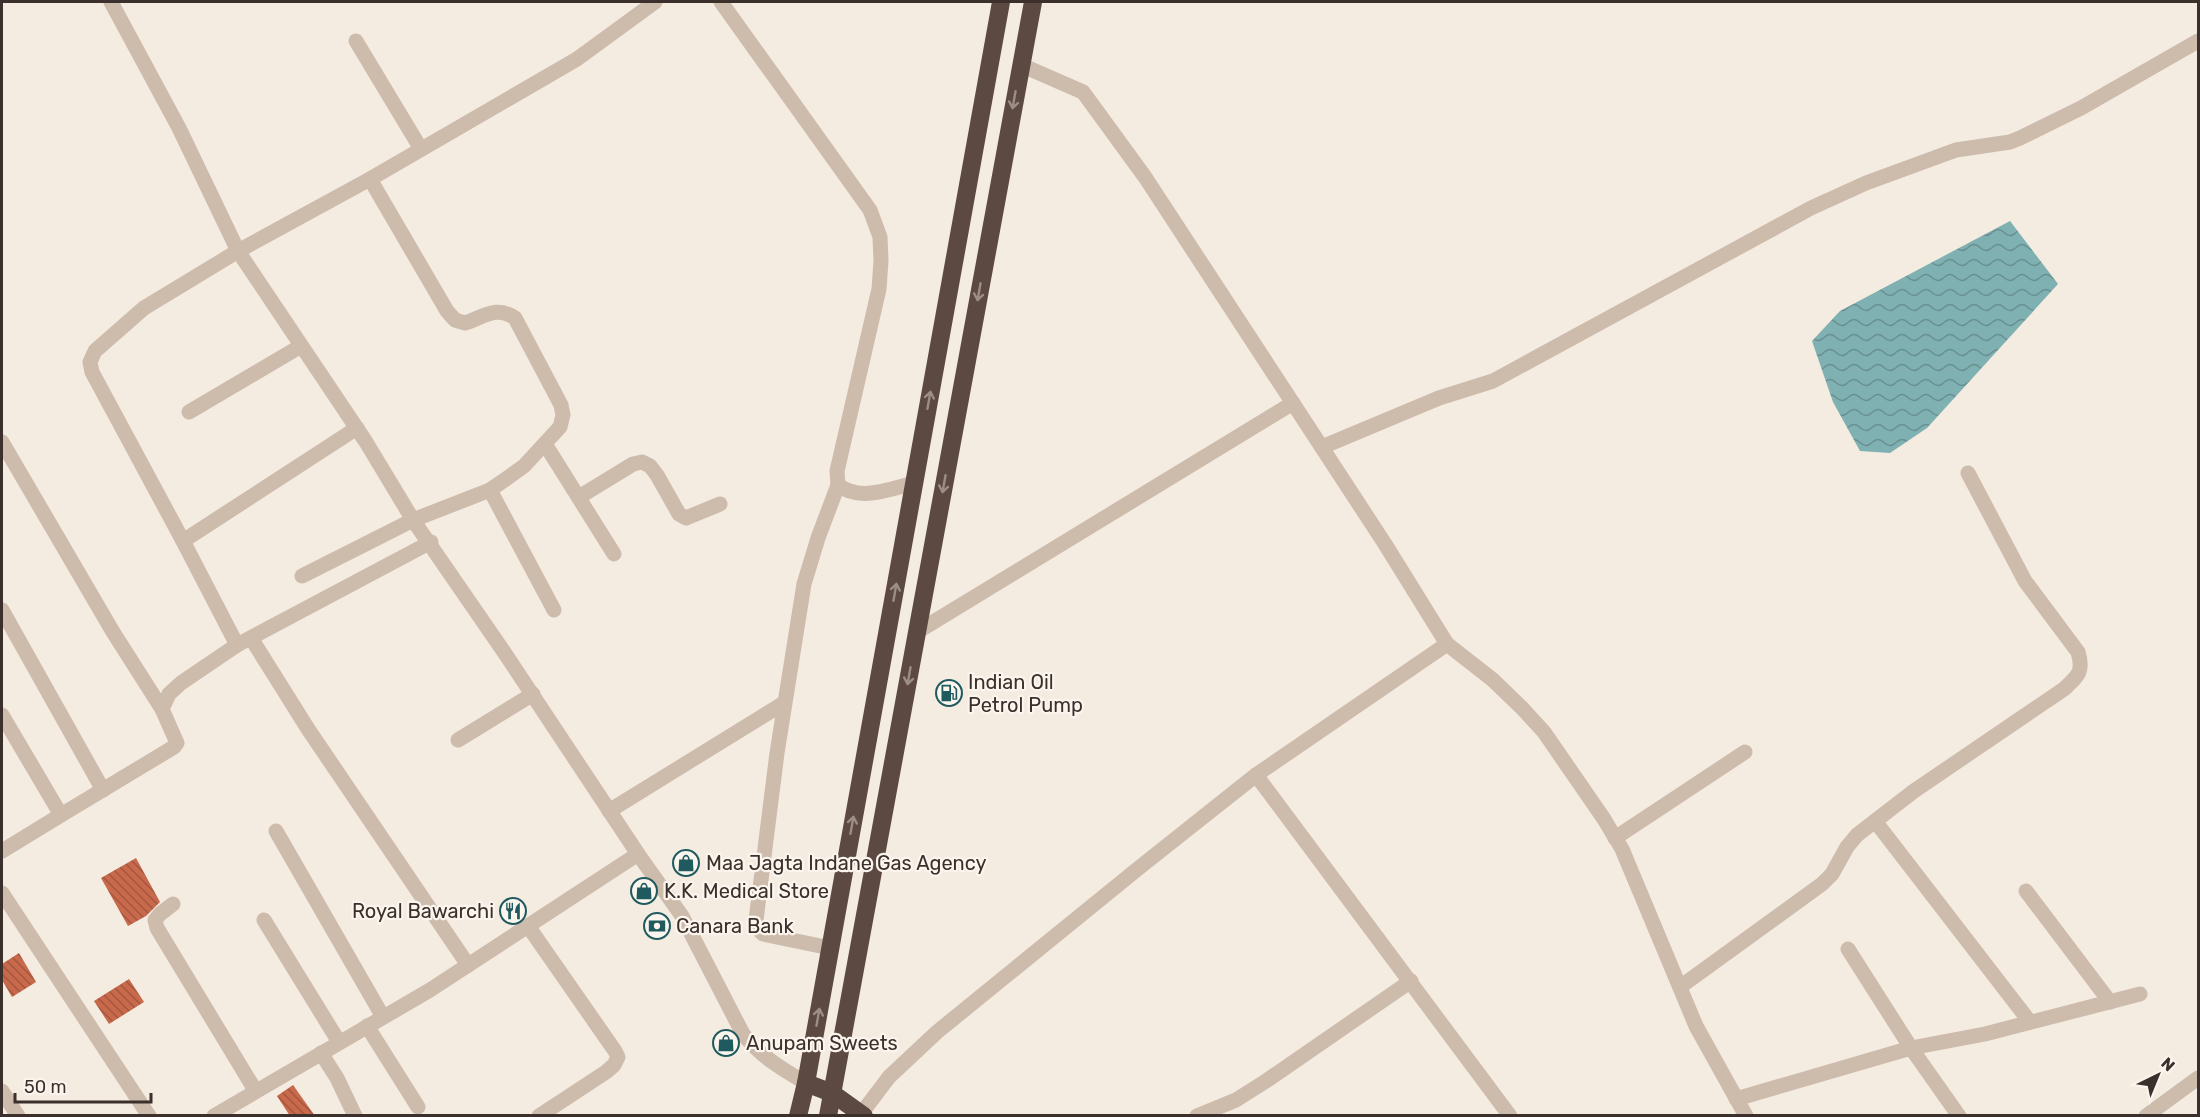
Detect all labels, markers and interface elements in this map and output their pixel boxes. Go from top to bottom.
one-way arrow [1008,90,1019,110]
one-way arrow [973,282,984,301]
one-way arrow [924,391,935,410]
one-way arrow [938,474,949,493]
one-way arrow [889,583,900,602]
one-way arrow [903,665,914,685]
place label: Indian Oil Petrol Pump [968,670,1083,717]
fuel station icon: Indian Oil Petrol Pump [934,678,964,708]
one-way arrow [847,816,858,835]
shop icon: Maa Jagta Indane Gas Agency [671,848,701,878]
place label: Maa Jagta Indane Gas Agency [706,851,986,875]
shop icon: K.K. Medical Store [629,876,659,906]
place label: K.K. Medical Store [664,879,829,903]
restaurant icon: Royal Bawarchi [498,896,528,926]
place label: Royal Bawarchi [352,899,494,923]
bank icon: Canara Bank [642,911,672,941]
place label: Canara Bank [676,914,794,938]
one-way arrow [813,1008,824,1027]
shop icon: Anupam Sweets [711,1028,741,1058]
place label: Anupam Sweets [746,1031,898,1055]
north arrow [2128,1045,2188,1105]
text: N [2157,1054,2179,1075]
scale bar [15,1066,152,1104]
text: 50 m [24,1076,67,1098]

